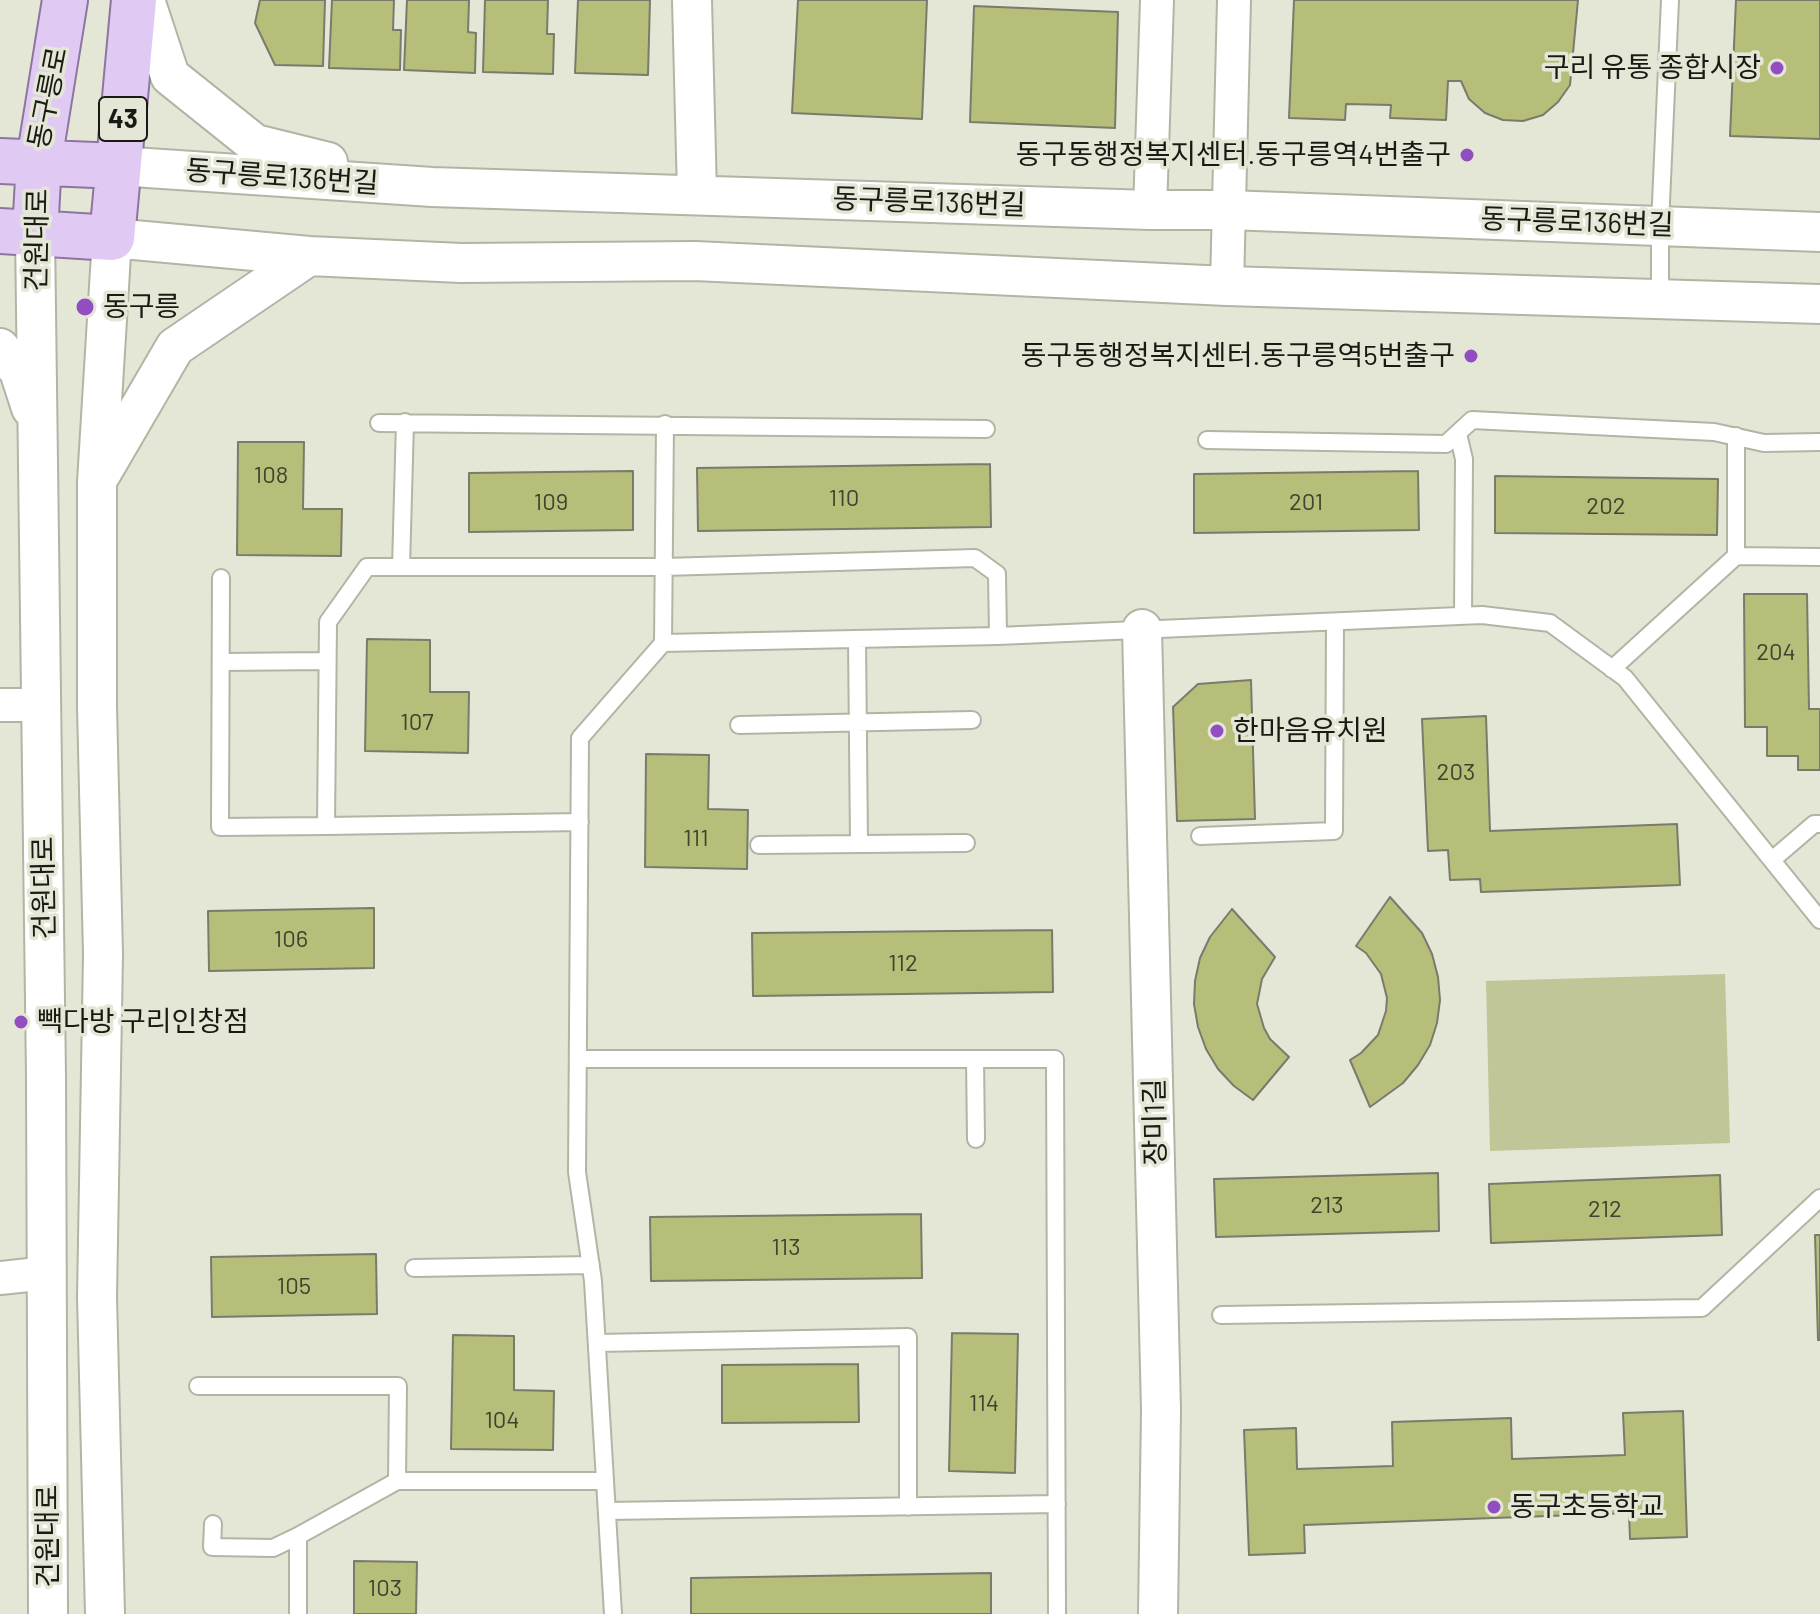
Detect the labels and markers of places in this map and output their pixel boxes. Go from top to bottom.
place label: 구리 유통 종합시장 [1544,51,1761,85]
marker: 구리 유통 종합시장 [1768,59,1786,77]
place label: 동구동행정복지센터.동구릉역4번출구 [1016,138,1451,172]
marker: 동구동행정복지센터.동구릉역4번출구 [1458,146,1476,164]
place label: 동구릉 [103,290,180,324]
marker: 동구릉 [74,296,96,318]
place label: 동구동행정복지센터.동구릉역5번출구 [1021,339,1455,373]
marker: 동구동행정복지센터.동구릉역5번출구 [1462,347,1480,365]
place label: 한마음유치원 [1233,714,1388,748]
marker: 한마음유치원 [1208,722,1226,740]
place label: 빽다방 구리인창점 [37,1005,249,1039]
marker: 빽다방 구리인창점 [12,1013,30,1031]
place label: 동구초등학교 [1510,1490,1665,1524]
marker: 동구초등학교 [1485,1498,1503,1516]

